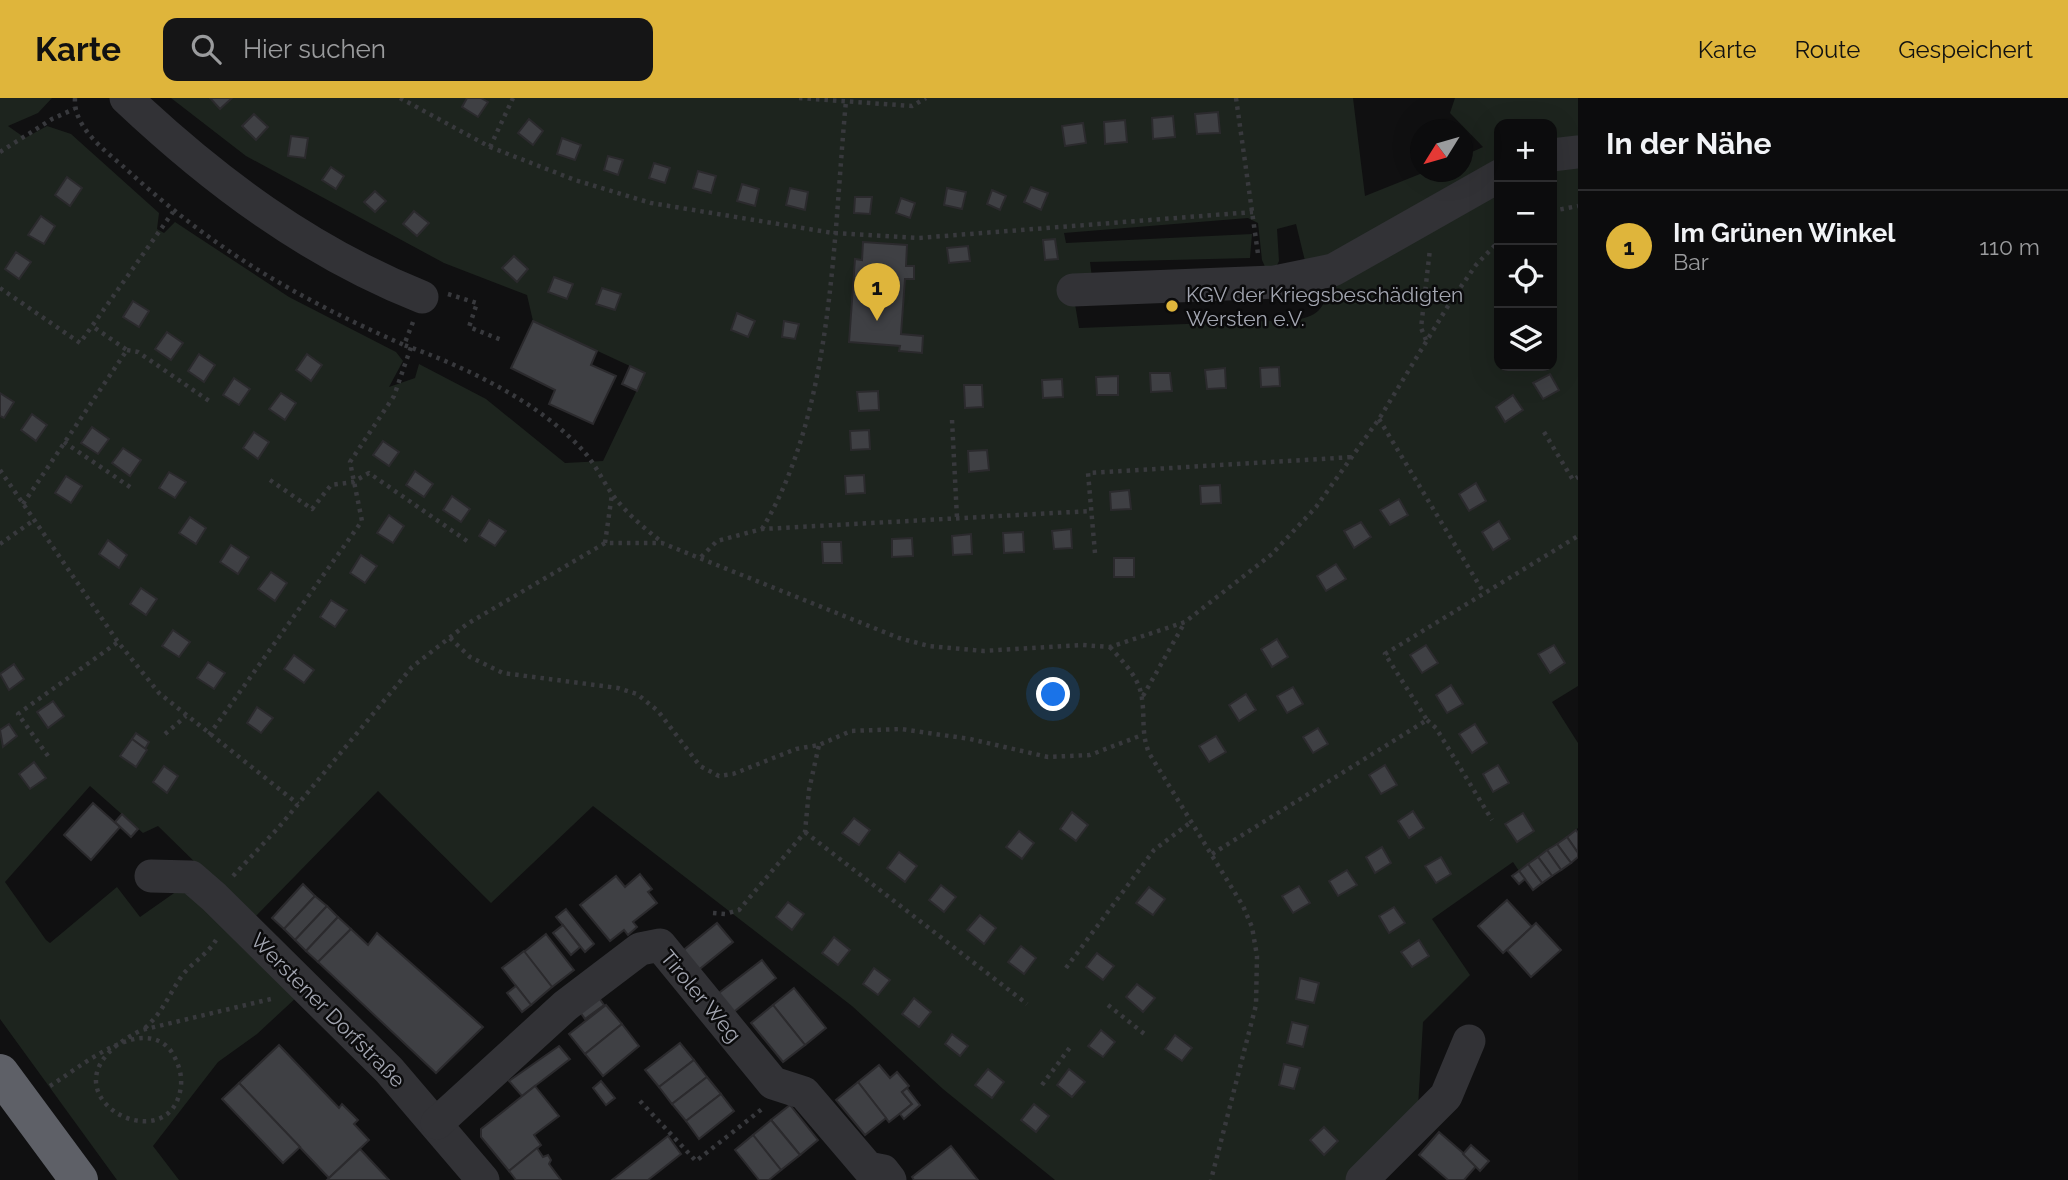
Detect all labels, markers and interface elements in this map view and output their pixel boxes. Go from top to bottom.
search box [163,18,653,81]
text: Karte [35,30,121,69]
icon: search [187,30,225,68]
text: Hier suchen [243,34,386,64]
text: Karte [1698,35,1757,64]
text: Route [1795,35,1860,64]
text: Gespeichert [1898,35,2033,64]
north arrow [1410,119,1473,182]
map controls [1494,119,1557,371]
button: + [1494,119,1557,182]
text: In der Nähe [1606,126,1771,161]
button: − [1494,182,1557,245]
text: Im Grünen Winkel [1673,218,1896,248]
text: 1 [1623,233,1635,260]
text: 110 m [1979,233,2040,260]
button: locate [1494,245,1557,308]
text: Bar [1673,248,1709,275]
pin: 1 [854,263,900,321]
place label: KGV der Kriegsbeschädigten Wersten e.V. [1186,282,1463,331]
marker: KGV der Kriegsbeschädigten Wersten e.V. [1164,298,1180,314]
button: layers [1494,308,1557,371]
your location [1036,677,1070,711]
street label: Werstener Dorfstraße [246,928,410,1092]
street label: Tiroler Weg [655,945,747,1047]

